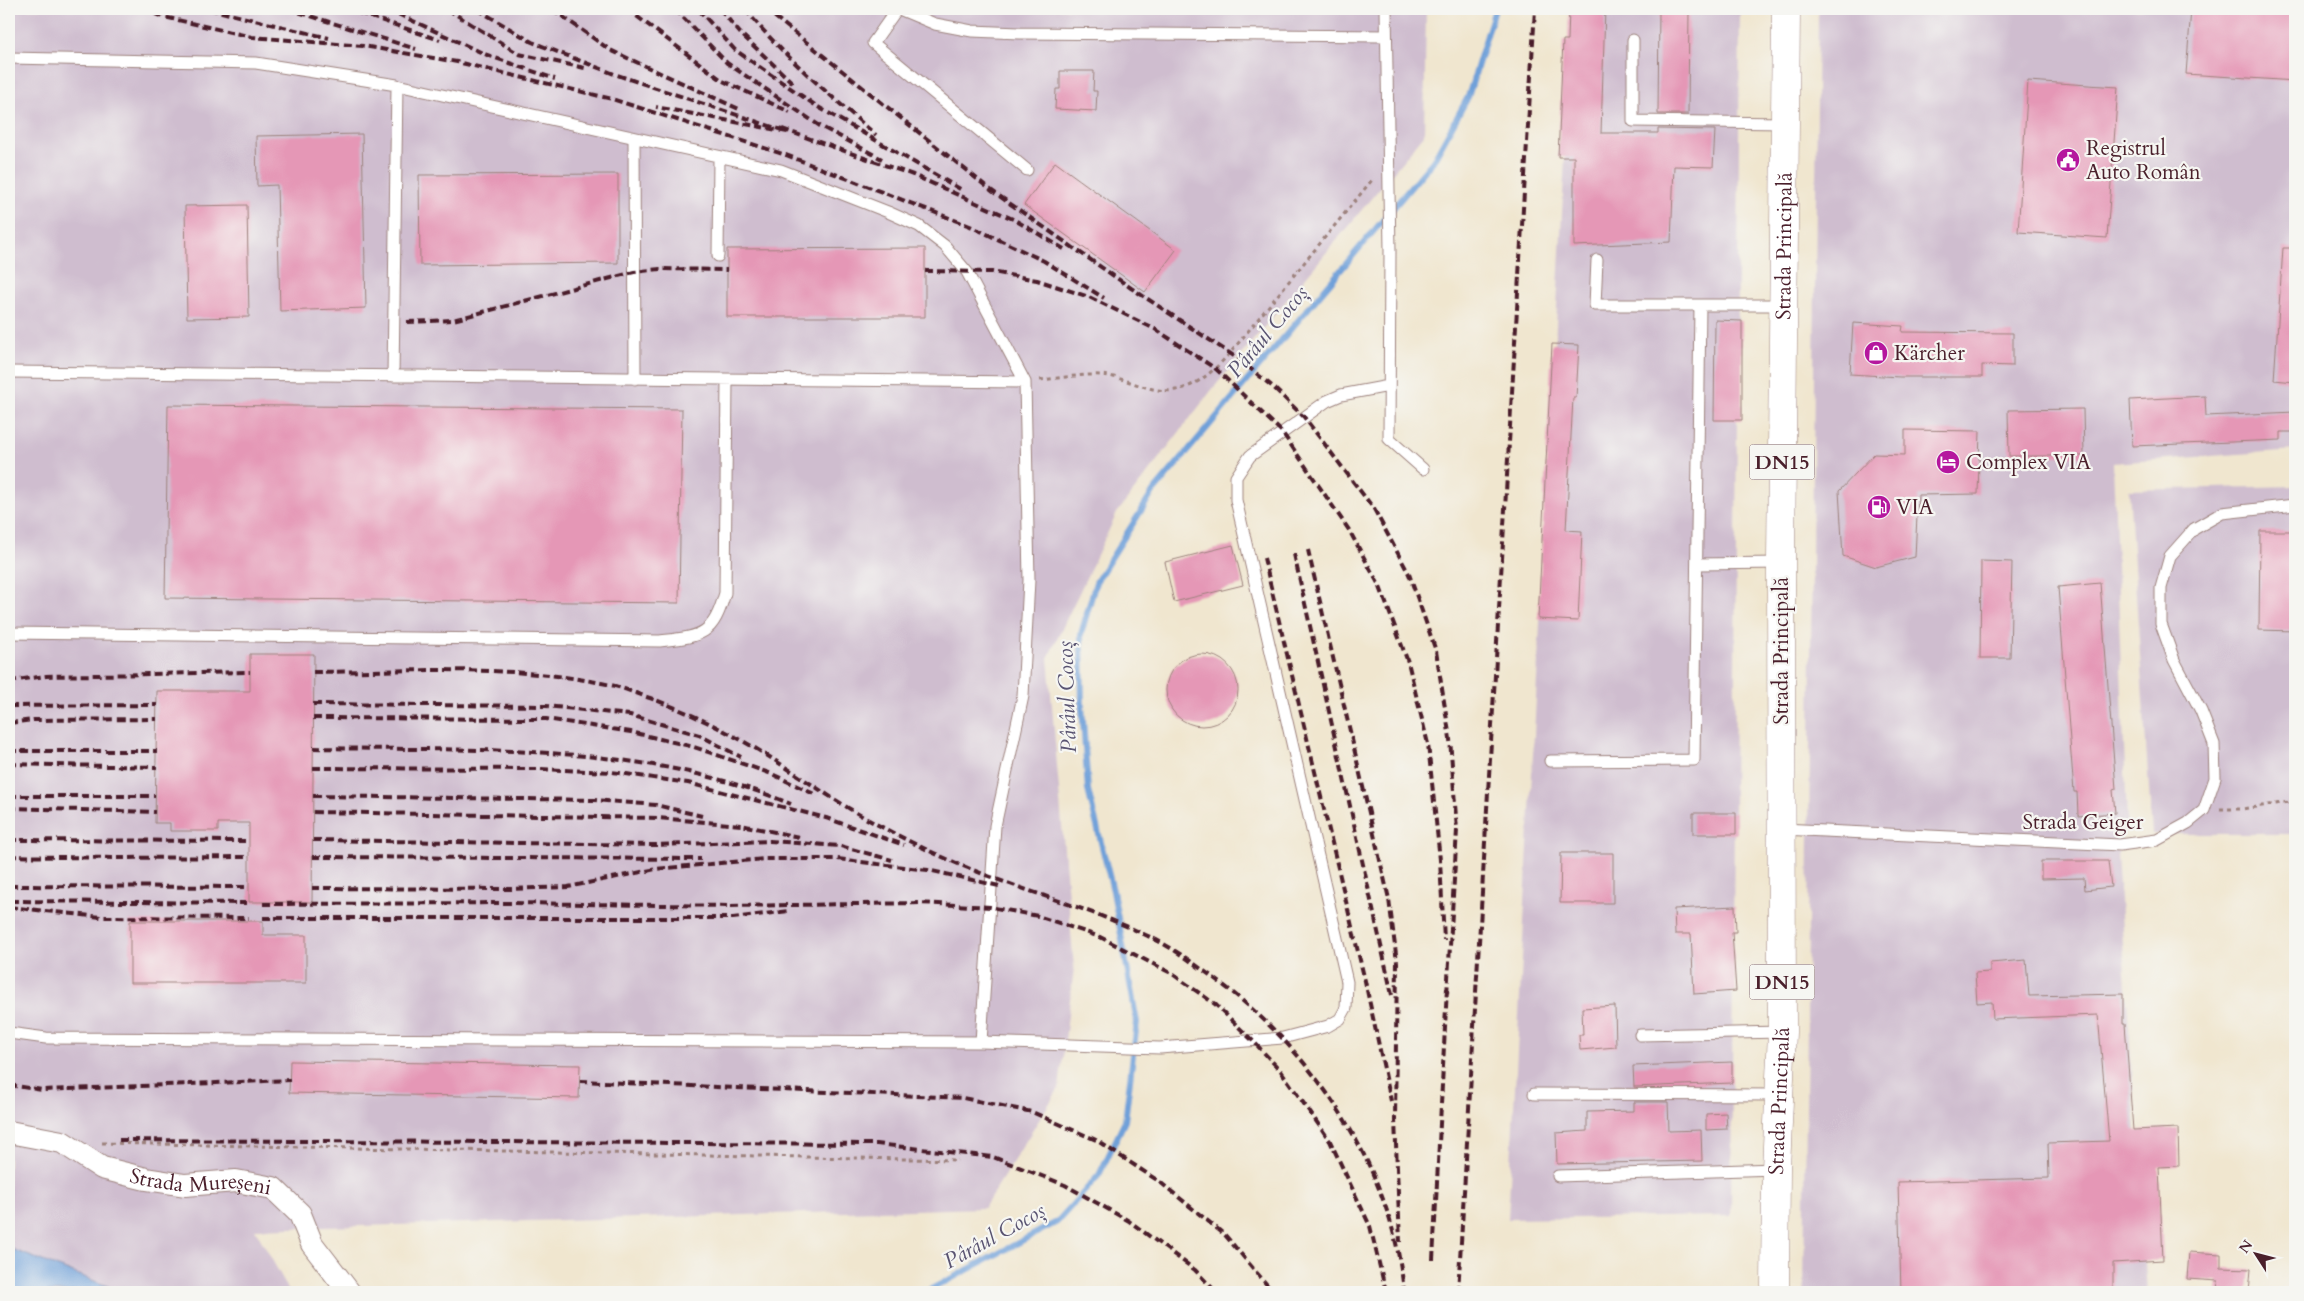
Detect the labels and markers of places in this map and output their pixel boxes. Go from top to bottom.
place label: Registrul Auto Român [2086,134,2201,187]
public building icon: Registrul Auto Român [2055,147,2081,173]
place label: Kärcher [1894,339,1965,368]
shop icon: Kärcher [1863,340,1889,366]
place label: Complex VIA [1966,448,2091,477]
hotel icon: Complex VIA [1935,449,1961,475]
place label: VIA [1896,493,1934,522]
fuel station icon: VIA [1866,494,1892,520]

